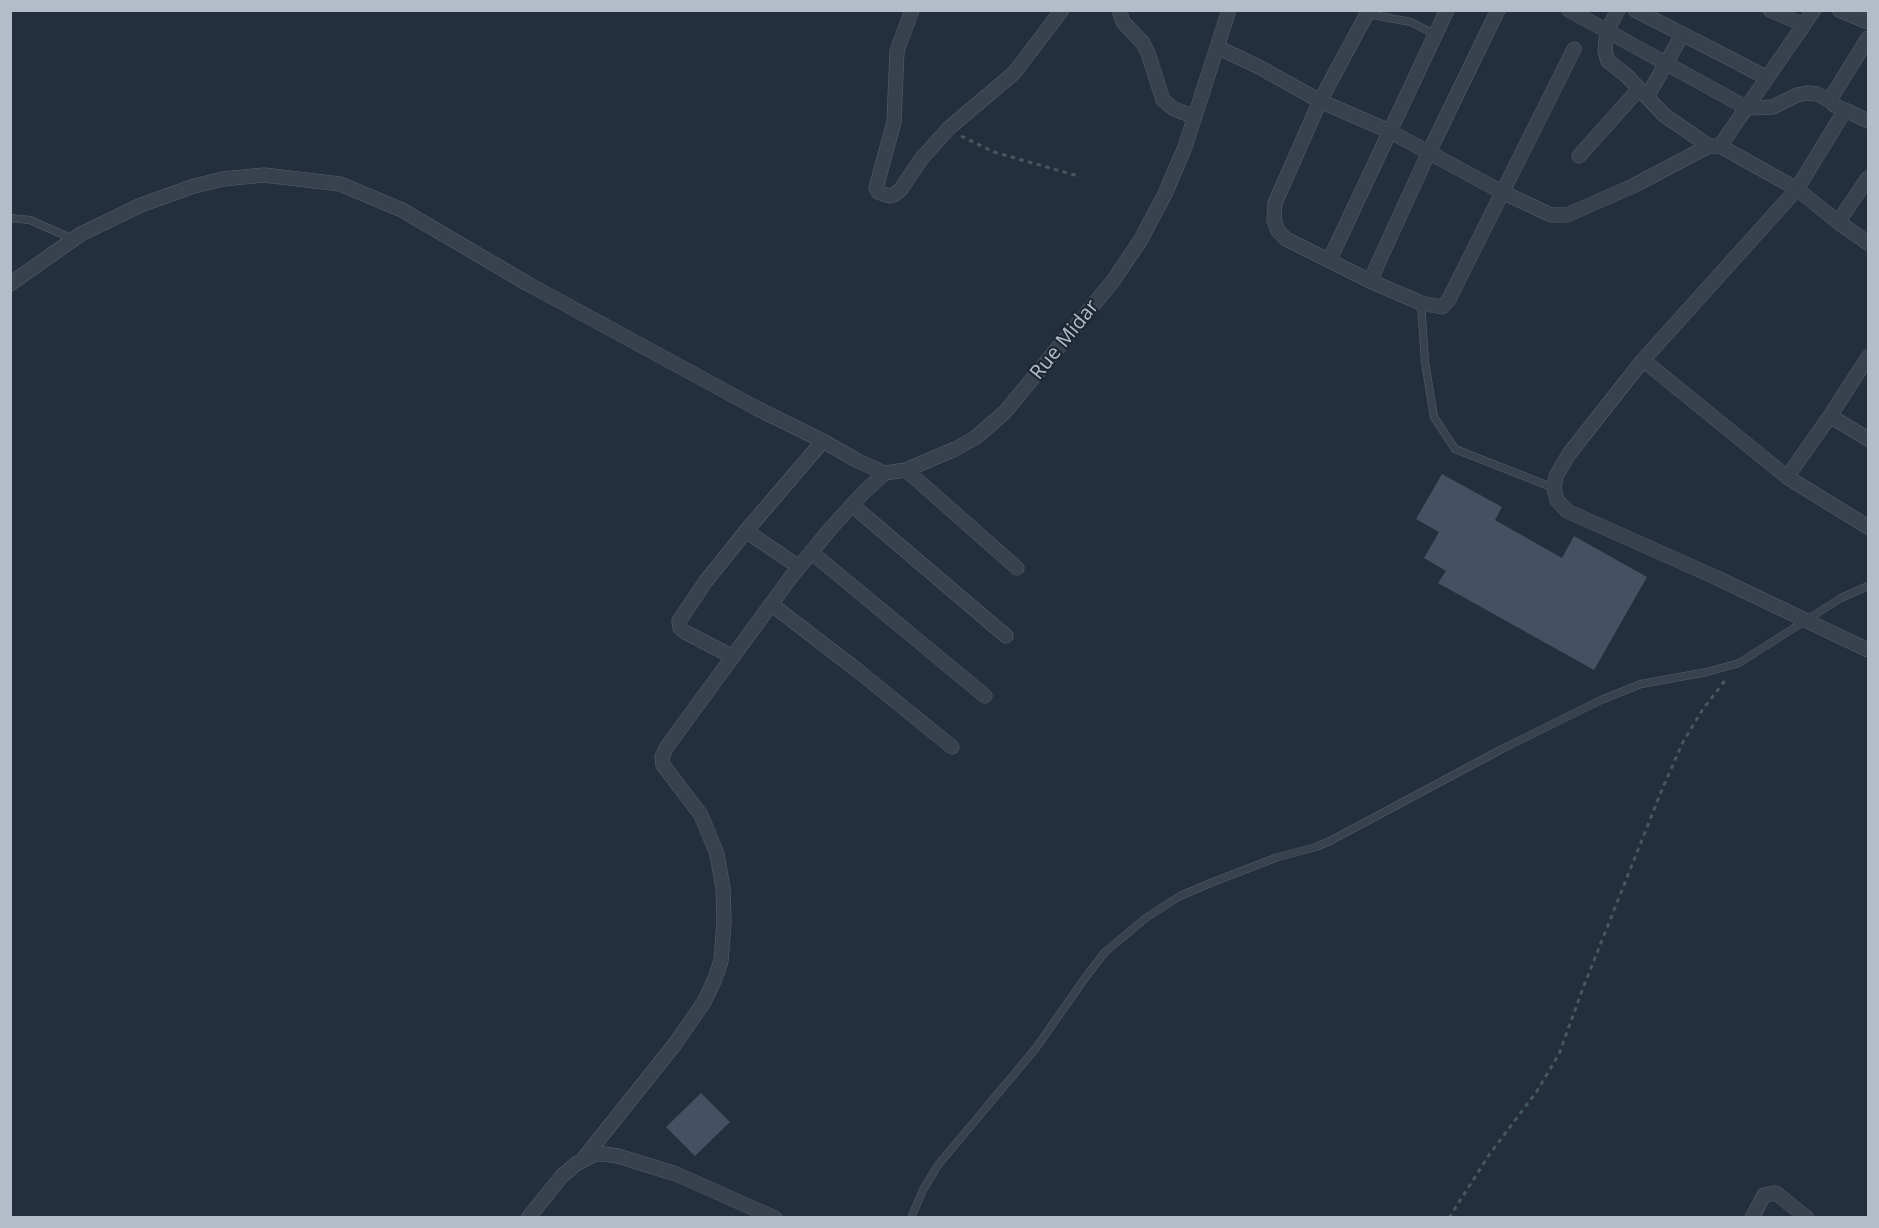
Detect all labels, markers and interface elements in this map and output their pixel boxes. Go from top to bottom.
street label: Rue Midar [1026,295,1104,385]

